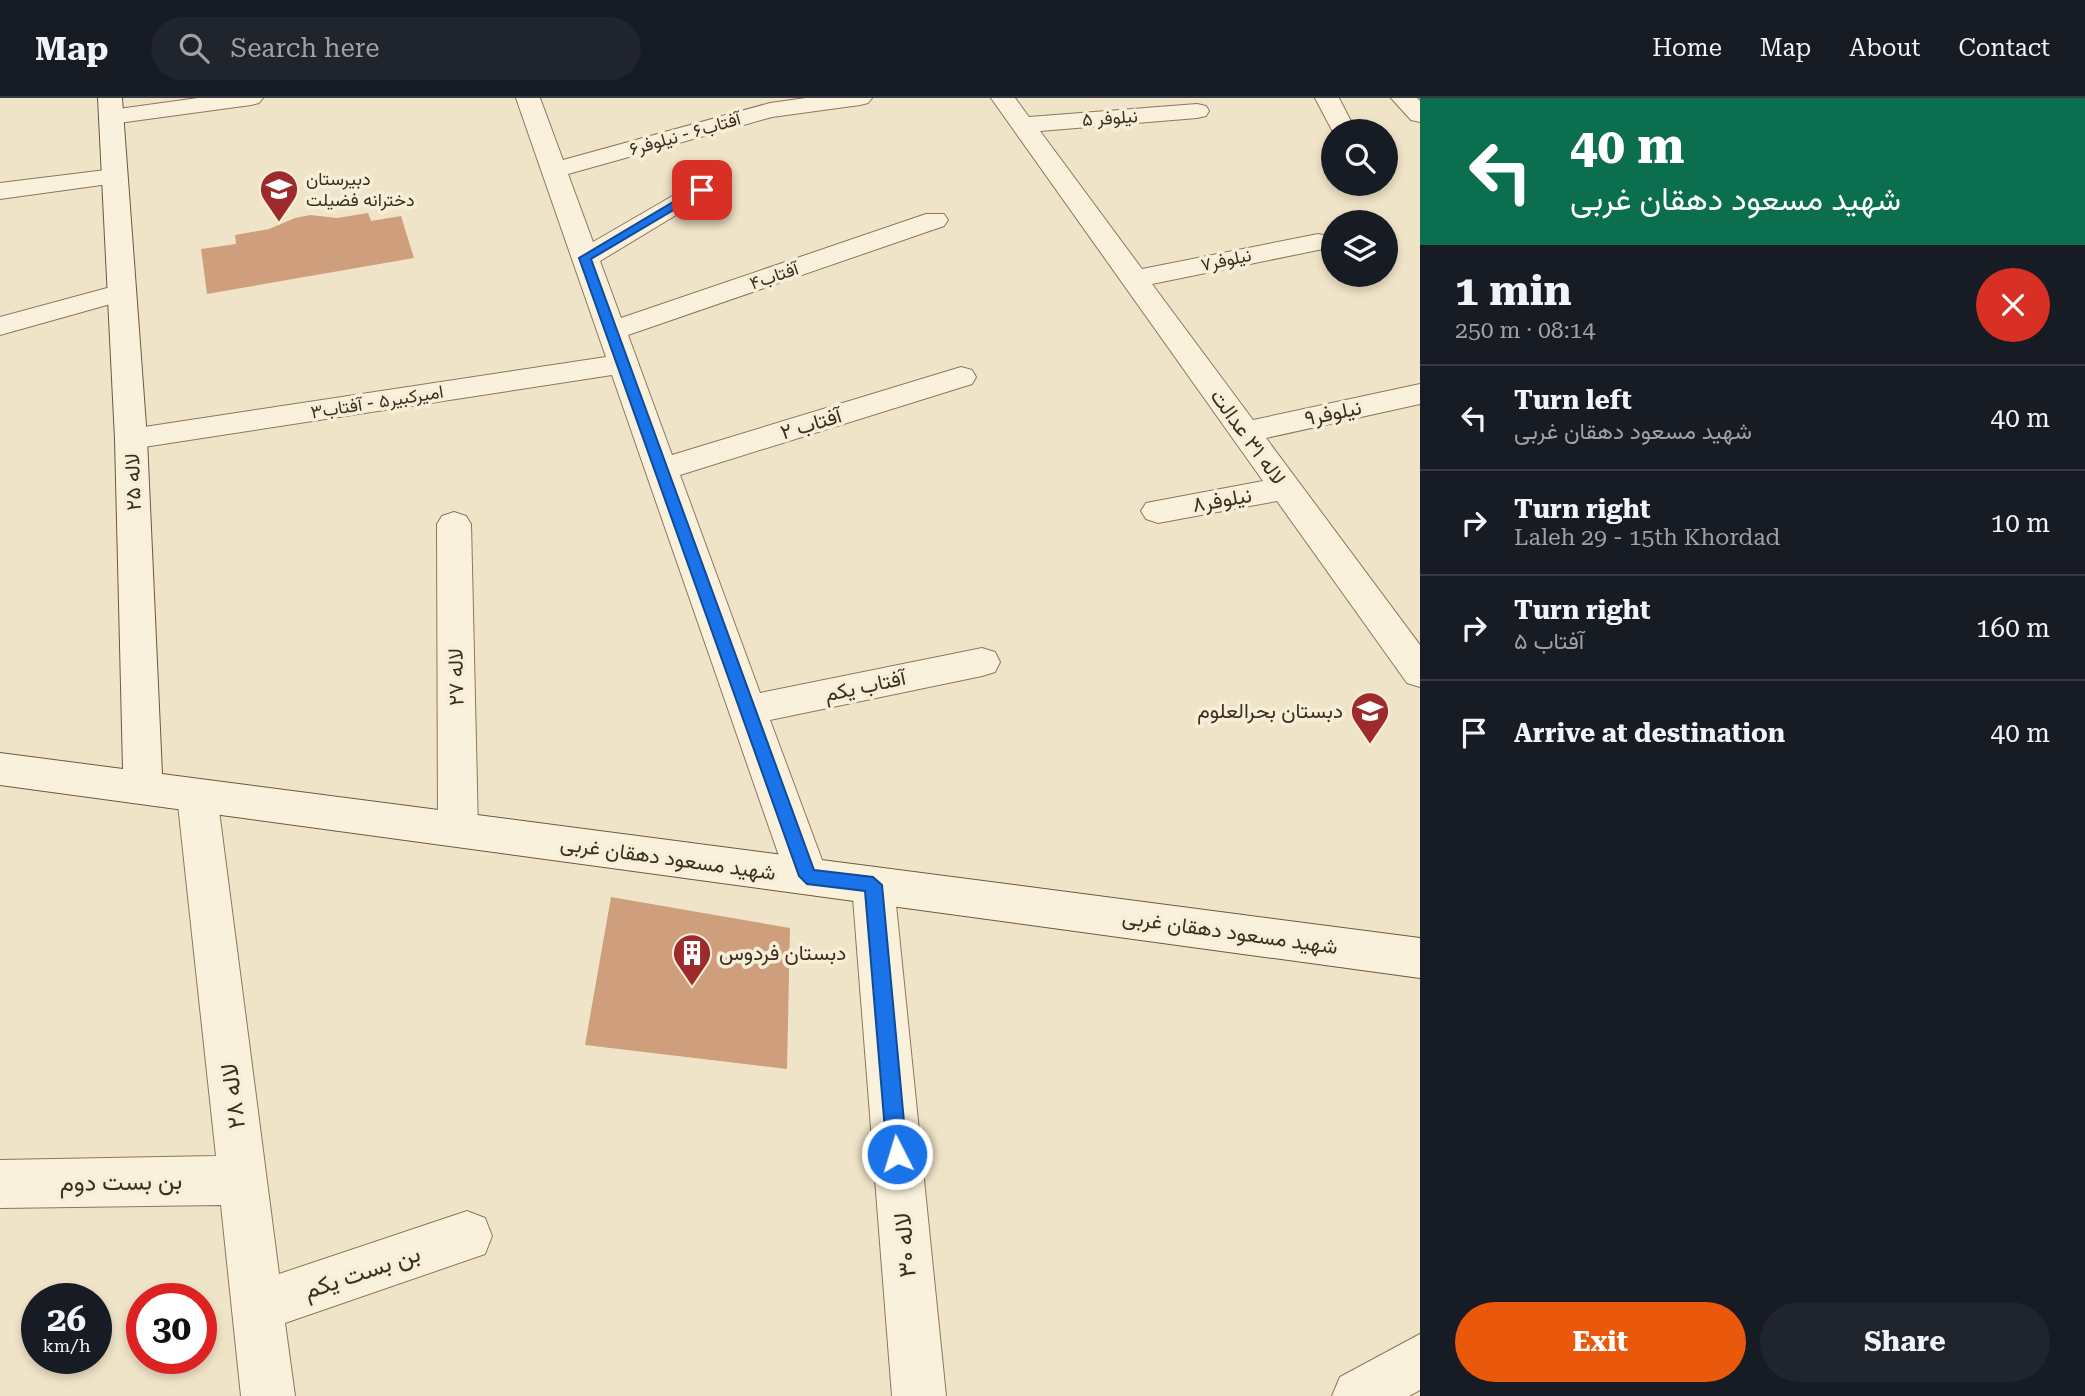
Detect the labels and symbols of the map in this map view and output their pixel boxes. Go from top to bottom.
street label: نیلوفر ۵ [1081,105,1139,131]
street label: آفتاب۶ - نیلوفر۶ [627,107,745,160]
pin [672,160,732,220]
school or university icon: دبیرستان دخترانه فضیلت [258,168,300,223]
place label: دبیرستان دخترانه فضیلت [306,168,415,211]
street label: نیلوفر۷ [1199,244,1253,276]
street label: آفتاب۴ [747,257,803,294]
street label: امیرکبیر۵ - آفتاب۳ [309,381,445,423]
street label: لاله ۳۱ عدالت [1205,385,1291,489]
street label: نیلوفر۹ [1302,395,1364,432]
street label: آفتاب ۲ [778,403,847,445]
street label: لاله ۲۵ [120,453,146,511]
street label: نیلوفر۸ [1191,483,1254,518]
street label: لاله ۲۷ [443,648,469,706]
street label: آفتاب یکم [822,665,910,708]
school or university icon: دبستان بحرالعلوم [1349,690,1391,745]
place label: دبستان بحرالعلوم [1197,699,1343,725]
street label: شهید مسعود دهقان غربی [559,831,777,886]
street label: شهید مسعود دهقان غربی [1121,905,1339,960]
building icon: دبستان فردوس [671,932,713,987]
place label: دبستان فردوس [719,941,846,966]
street label: لاله ۲۸ [215,1062,251,1130]
position arrow [860,1117,934,1191]
street label: بن بست دوم [59,1167,183,1199]
street label: لاله ۳۰ [888,1211,922,1279]
street label: بن بست یکم [300,1239,424,1307]
speed limit sign: 30 [126,1283,217,1374]

